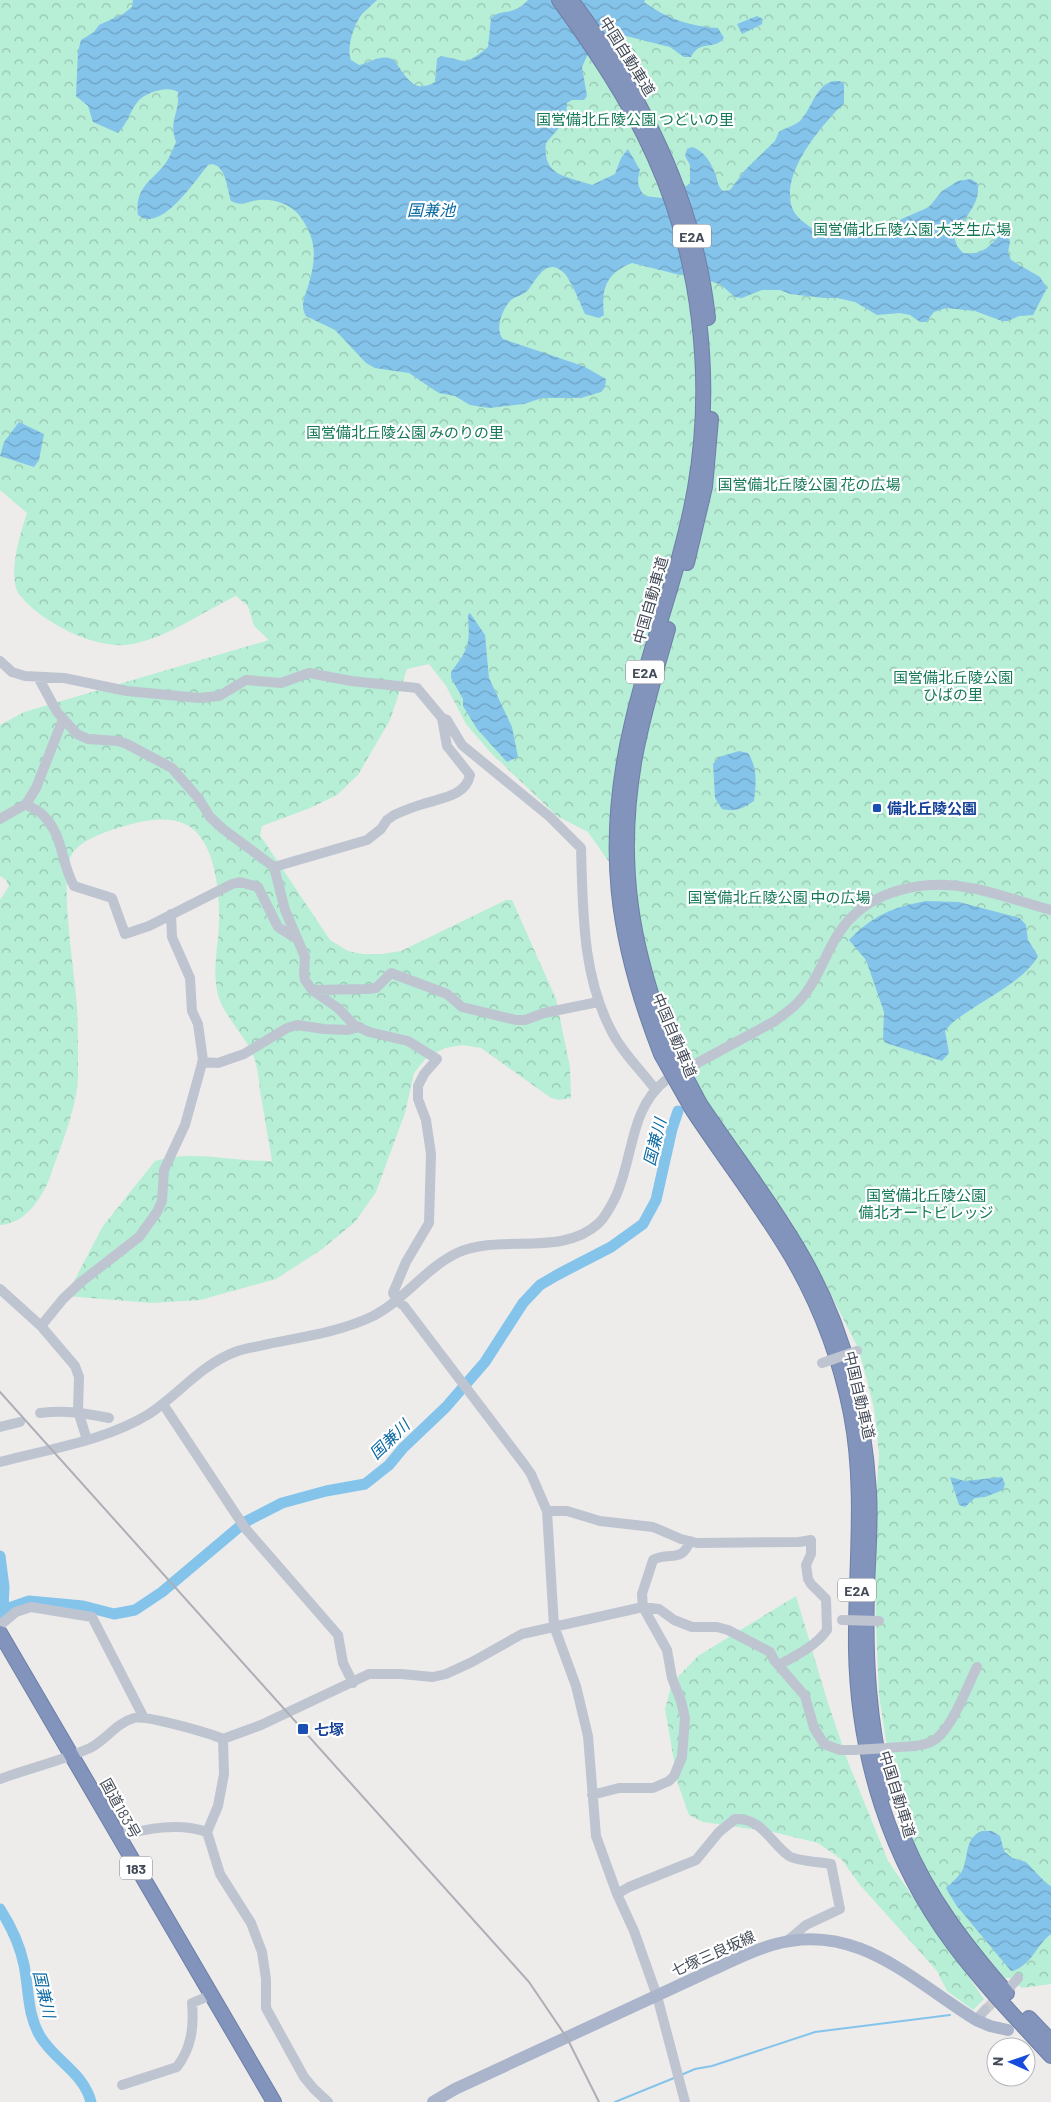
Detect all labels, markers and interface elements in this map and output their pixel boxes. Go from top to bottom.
street label: 中国自動車道 [597,13,659,99]
park label: 国営備北丘陵公園 つどいの里 [536,110,734,128]
water label: 国兼池 [407,200,457,219]
park label: 国営備北丘陵公園 大芝生広場 [813,220,1011,238]
road number: E2A [673,225,711,248]
park label: 国営備北丘陵公園 みのりの里 [306,423,504,441]
park label: 国営備北丘陵公園 花の広場 [717,475,901,493]
street label: 中国自動車道 [629,554,671,646]
road number: E2A [626,660,664,684]
park label: 国営備北丘陵公園 ひばの里 [893,668,1013,703]
place label: 備北丘陵公園 [887,799,977,817]
marker: 備北丘陵公園 [871,802,883,814]
park label: 国営備北丘陵公園 中の広場 [687,888,871,906]
street label: 中国自動車道 [649,990,701,1080]
water label: 国兼川 [639,1114,670,1168]
park label: 国営備北丘陵公園 備北オートビレッジ [858,1186,994,1221]
street label: 中国自動車道 [841,1349,879,1441]
water label: 国兼川 [365,1414,414,1463]
road number: E2A [838,1578,876,1602]
place label: 七塚 [314,1720,344,1738]
marker: 七塚 [296,1722,310,1736]
street label: 中国自動車道 [876,1748,920,1840]
street label: 国道183号 [97,1775,145,1841]
road number: 183 [120,1856,152,1880]
street label: 七塚三良坂線 [668,1926,758,1980]
water label: 国兼川 [30,1968,60,2021]
north arrow [986,2037,1036,2087]
text: N [989,2057,1006,2066]

